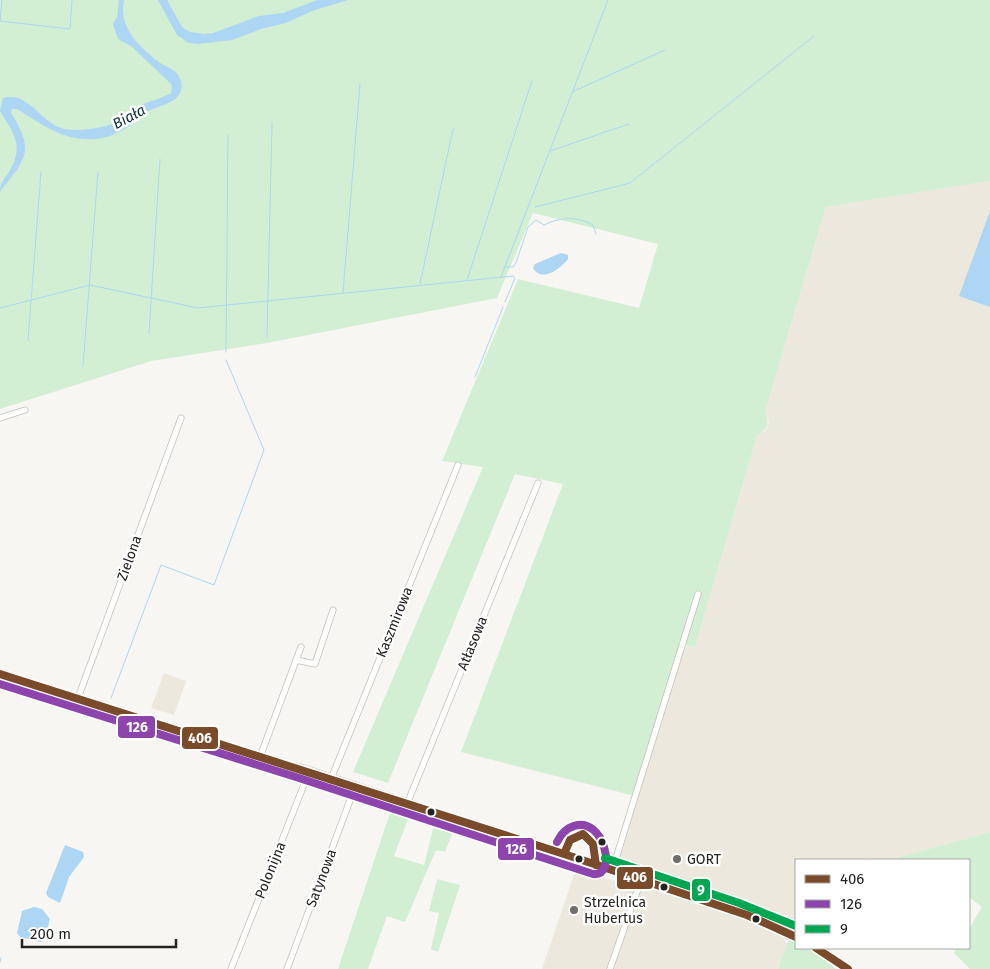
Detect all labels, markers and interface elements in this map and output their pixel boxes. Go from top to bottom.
water label: Biała [110,101,148,133]
street label: Zielona [113,533,145,583]
street label: Kaszmirowa [373,584,416,660]
street label: Atłasowa [454,614,491,673]
line badge: 126 [117,715,156,739]
text: 126 [126,719,148,736]
line badge: 406 [181,726,219,750]
text: 406 [188,730,212,747]
unlabelled marker [426,807,436,817]
line badge: 126 [497,837,535,861]
unlabelled marker [597,837,607,847]
street label: Polonijna [251,839,290,901]
text: 126 [505,841,527,858]
street label: Satynowa [303,847,340,910]
place label: GORT [687,851,722,868]
marker: GORT [671,853,683,865]
unlabelled marker [574,854,584,864]
legend [795,859,970,949]
line badge: 406 [616,866,654,890]
text: 406 [623,869,647,886]
text: 406 [840,870,864,888]
line badge: 9 [691,878,711,902]
unlabelled marker [659,882,669,892]
text: 9 [697,882,705,899]
place label: Strzelnica Hubertus [584,894,646,927]
text: 126 [840,895,862,913]
marker: Strzelnica Hubertus [568,904,580,916]
unlabelled marker [751,914,761,924]
scale bar [22,916,176,948]
text: 9 [840,920,848,938]
text: 200 m [30,925,71,943]

